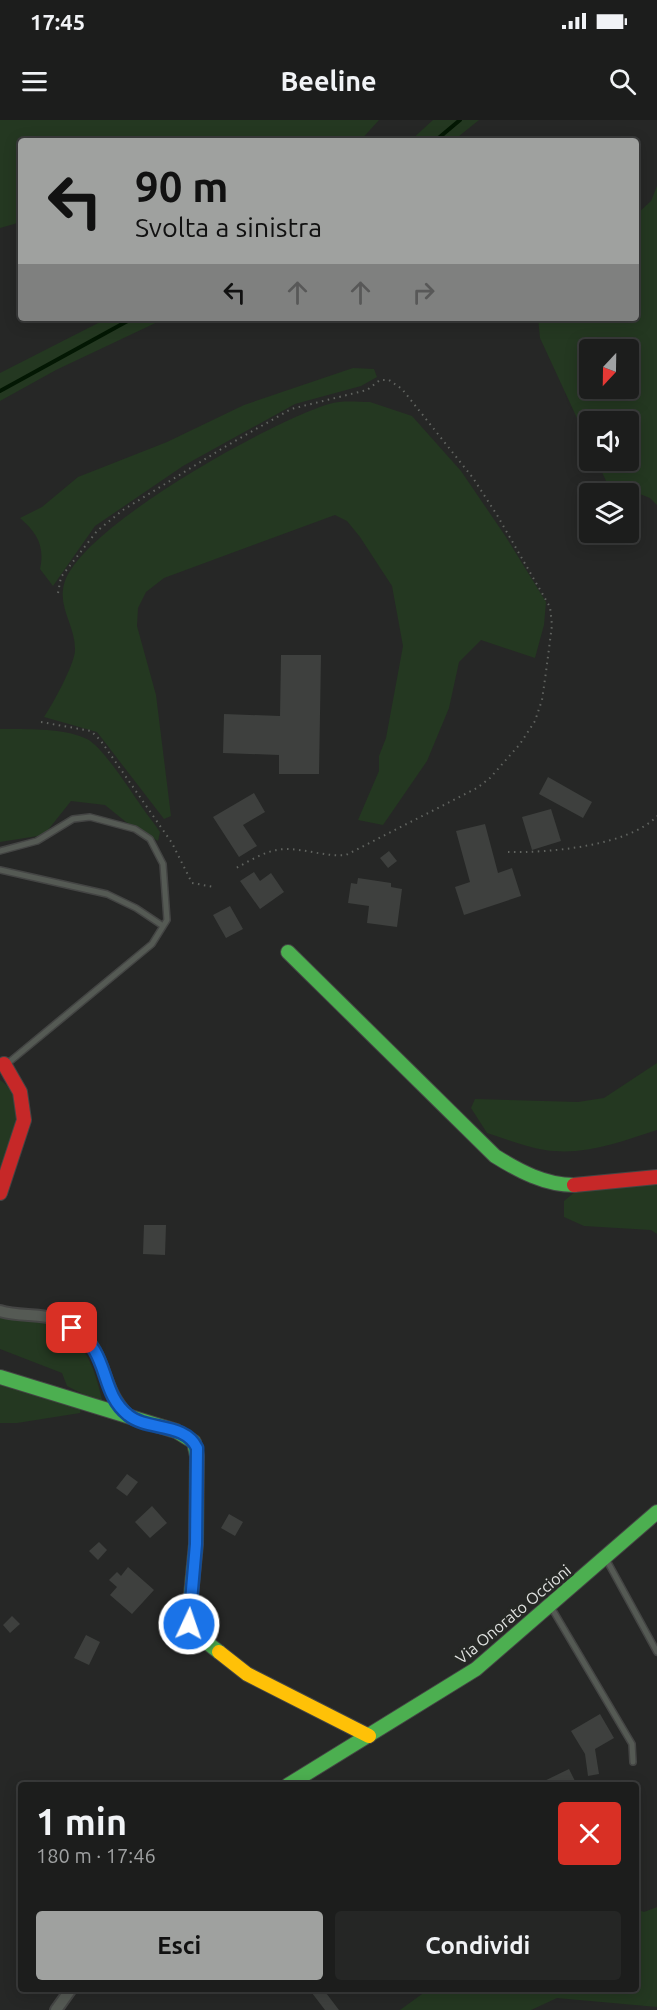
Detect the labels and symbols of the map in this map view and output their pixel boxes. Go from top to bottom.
north arrow [579,339,639,399]
pin [46,1302,97,1353]
street label: Via Onorato Occioni [452,1561,574,1667]
position arrow [157,1592,221,1656]

